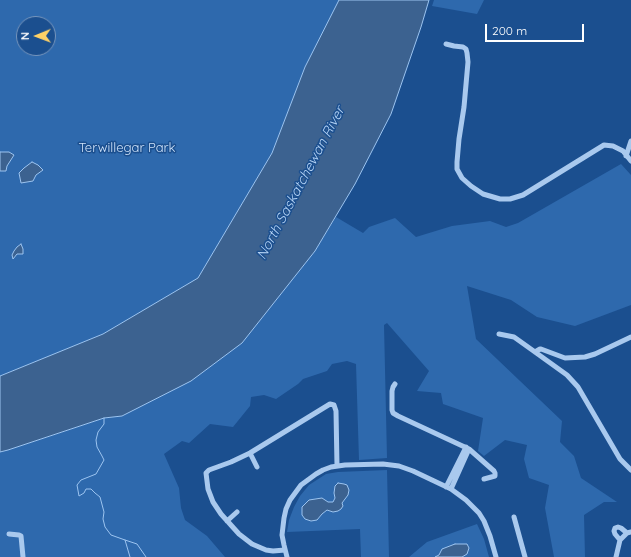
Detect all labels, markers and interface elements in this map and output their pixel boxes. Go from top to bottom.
north arrow [16,16,56,56]
scale bar [487,16,586,42]
text: 200 m [492,23,527,38]
text: N [18,32,32,40]
water label: North Saskatchewan River [253,103,349,263]
park label: Terwillegar Park [79,140,175,156]

